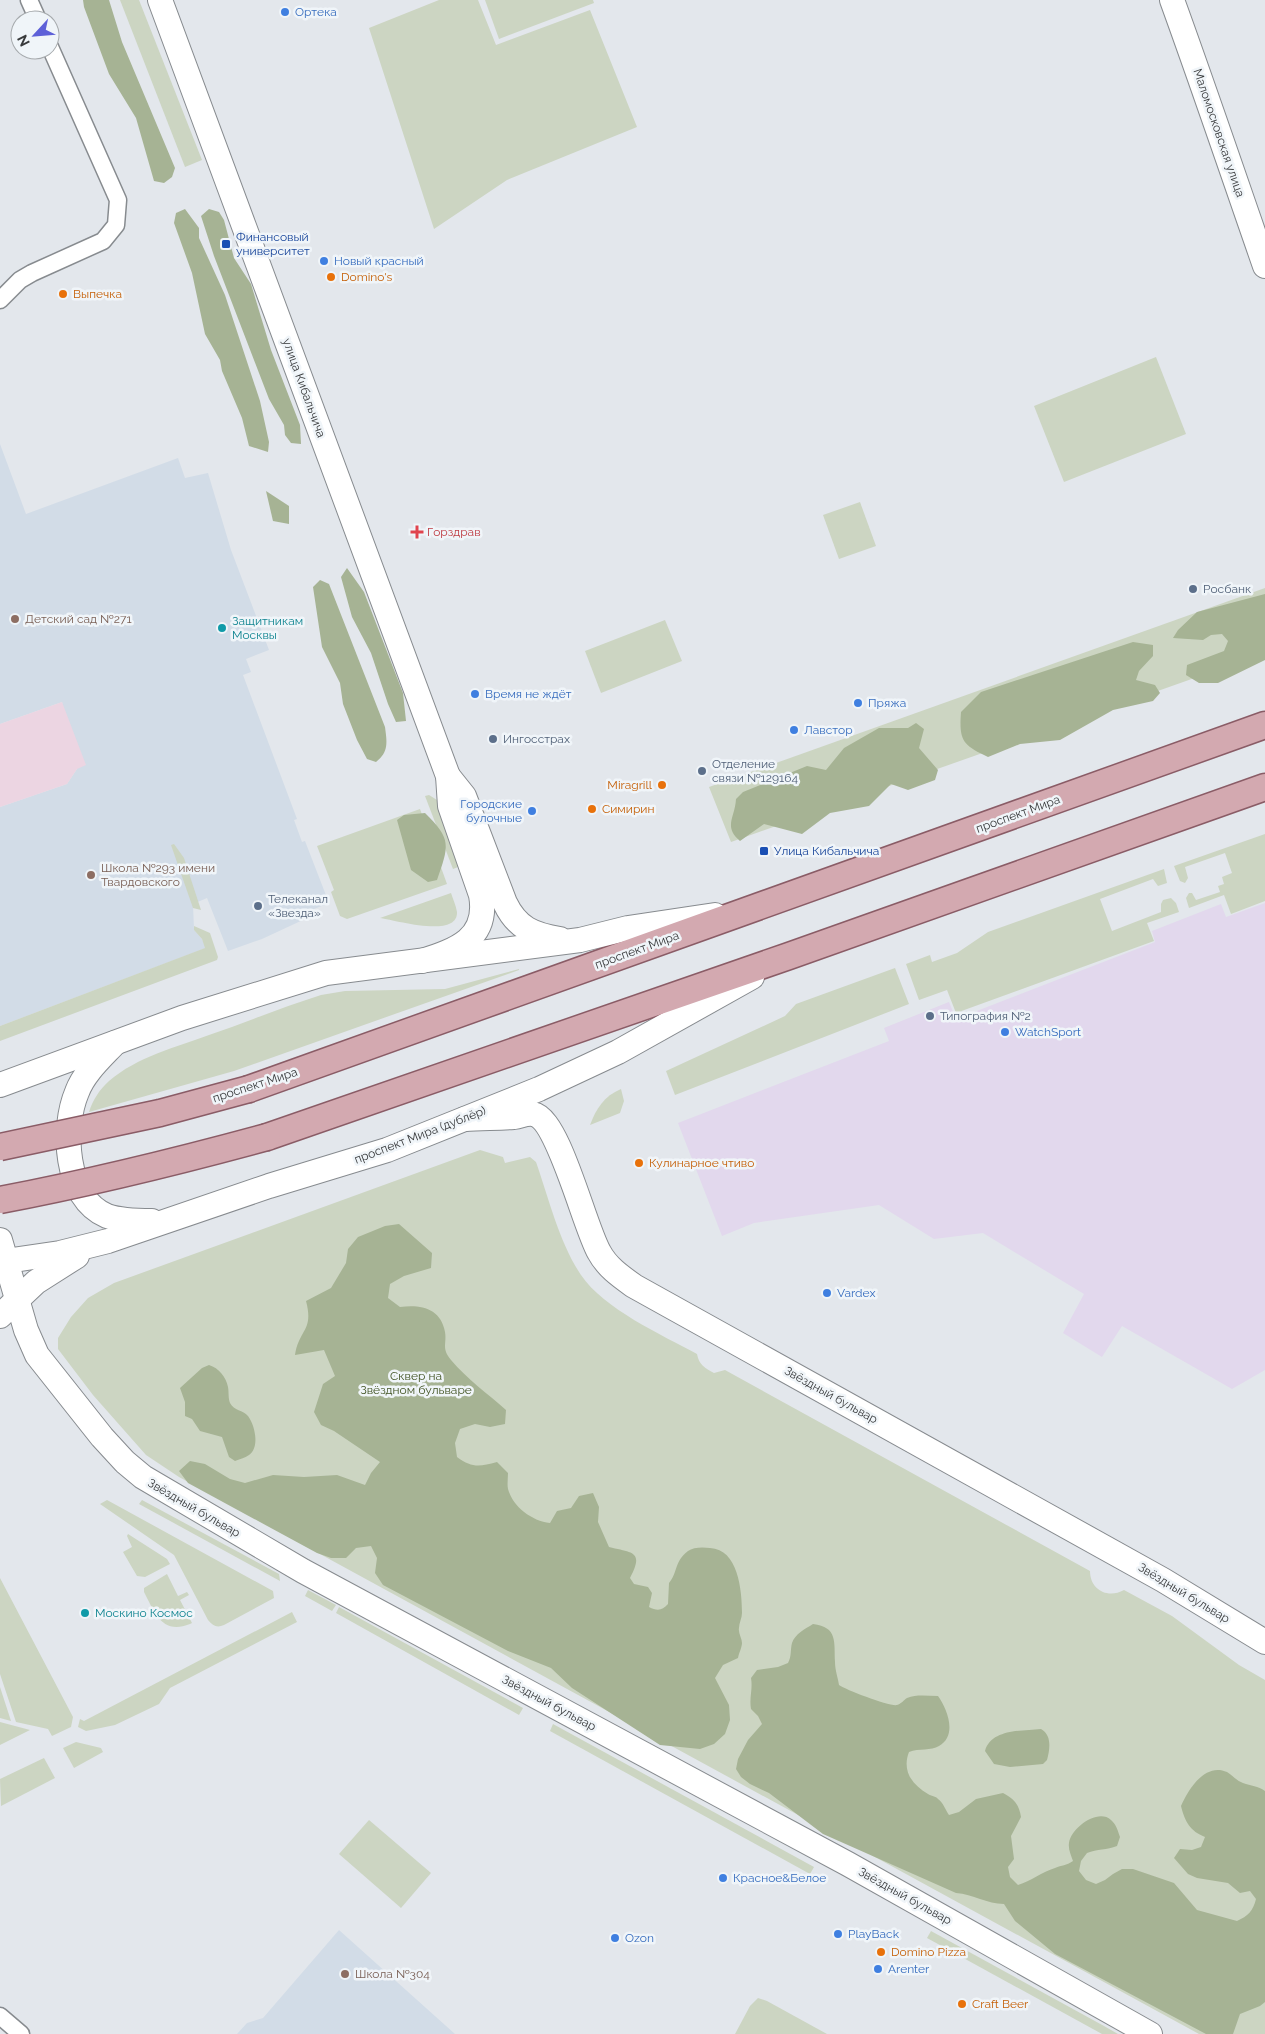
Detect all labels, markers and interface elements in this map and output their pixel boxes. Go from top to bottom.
place label: Ортека [295,5,337,19]
marker: Ортека [279,6,291,18]
north arrow [10,10,60,60]
text: N [14,32,33,49]
street label: Маломосковская улица [1190,67,1248,199]
place label: Финансовый университет [236,230,310,258]
marker: Финансовый университет [220,238,232,250]
place label: Новый красный [334,254,424,268]
marker: Новый красный [318,255,330,267]
place label: Domino's [341,270,393,284]
marker: Domino's [325,271,337,283]
place label: Выпечка [73,287,122,301]
marker: Выпечка [57,288,69,300]
street label: улица Кибальчича [280,337,328,439]
place label: Горздрав [427,525,481,539]
marker: Горздрав [411,526,423,538]
place label: Росбанк [1203,582,1251,596]
marker: Росбанк [1187,583,1199,595]
place label: Детский сад №271 [25,612,132,626]
marker: Детский сад №271 [9,613,21,625]
place label: Защитникам Москвы [232,614,303,642]
marker: Защитникам Москвы [216,622,228,634]
place label: Время не ждёт [485,687,572,701]
marker: Время не ждёт [469,688,481,700]
place label: Пряжа [868,696,906,710]
marker: Пряжа [852,697,864,709]
place label: Лавстор [804,723,853,737]
marker: Лавстор [788,724,800,736]
place label: Ингосстрах [503,732,570,746]
marker: Ингосстрах [487,733,499,745]
place label: Отделение связи №129164 [712,757,798,785]
marker: Отделение связи №129164 [696,765,708,777]
place label: Miragrill [607,778,653,792]
marker: Miragrill [656,779,668,791]
street label: проспект Мира [974,792,1062,836]
place label: Городские булочные [460,797,522,825]
place label: Симирин [602,802,654,816]
marker: Симирин [586,803,598,815]
marker: Городские булочные [526,805,538,817]
place label: Улица Кибальчича [774,844,879,858]
marker: Улица Кибальчича [758,845,770,857]
place label: Школа №293 имени Твардовского [101,861,215,889]
marker: Школа №293 имени Твардовского [85,869,97,881]
place label: Телеканал «Звезда» [268,892,328,920]
marker: Телеканал «Звезда» [252,900,264,912]
street label: проспект Мира [593,928,681,972]
place label: Типография №2 [940,1009,1031,1023]
marker: Типография №2 [924,1010,936,1022]
place label: WatchSport [1015,1025,1081,1039]
marker: WatchSport [999,1026,1011,1038]
street label: проспект Мира [211,1065,299,1105]
street label: проспект Мира (дублёр) [352,1103,488,1167]
place label: Кулинарное чтиво [649,1156,754,1170]
marker: Кулинарное чтиво [633,1157,645,1169]
place label: Vardex [837,1286,875,1300]
marker: Vardex [821,1287,833,1299]
street label: Звёздный бульвар [782,1364,880,1426]
park label: Сквер на Звёздном бульваре [360,1369,472,1397]
street label: Звёздный бульвар [145,1476,243,1540]
street label: Звёздный бульвар [1136,1560,1232,1626]
place label: Москино Космос [95,1606,193,1620]
marker: Москино Космос [79,1607,91,1619]
street label: Звёздный бульвар [500,1672,598,1734]
street label: Звёздный бульвар [856,1865,954,1927]
place label: Красное&Белое [733,1871,826,1885]
marker: Красное&Белое [717,1872,729,1884]
place label: PlayBack [848,1927,900,1941]
marker: PlayBack [832,1928,844,1940]
place label: Ozon [625,1931,654,1945]
marker: Ozon [609,1932,621,1944]
place label: Domino Pizza [891,1945,966,1959]
marker: Domino Pizza [875,1946,887,1958]
place label: Arenter [888,1962,930,1976]
marker: Arenter [872,1963,884,1975]
place label: Школа №304 [355,1967,430,1981]
marker: Школа №304 [339,1968,351,1980]
place label: Craft Beer [972,1997,1029,2011]
marker: Craft Beer [956,1998,968,2010]

